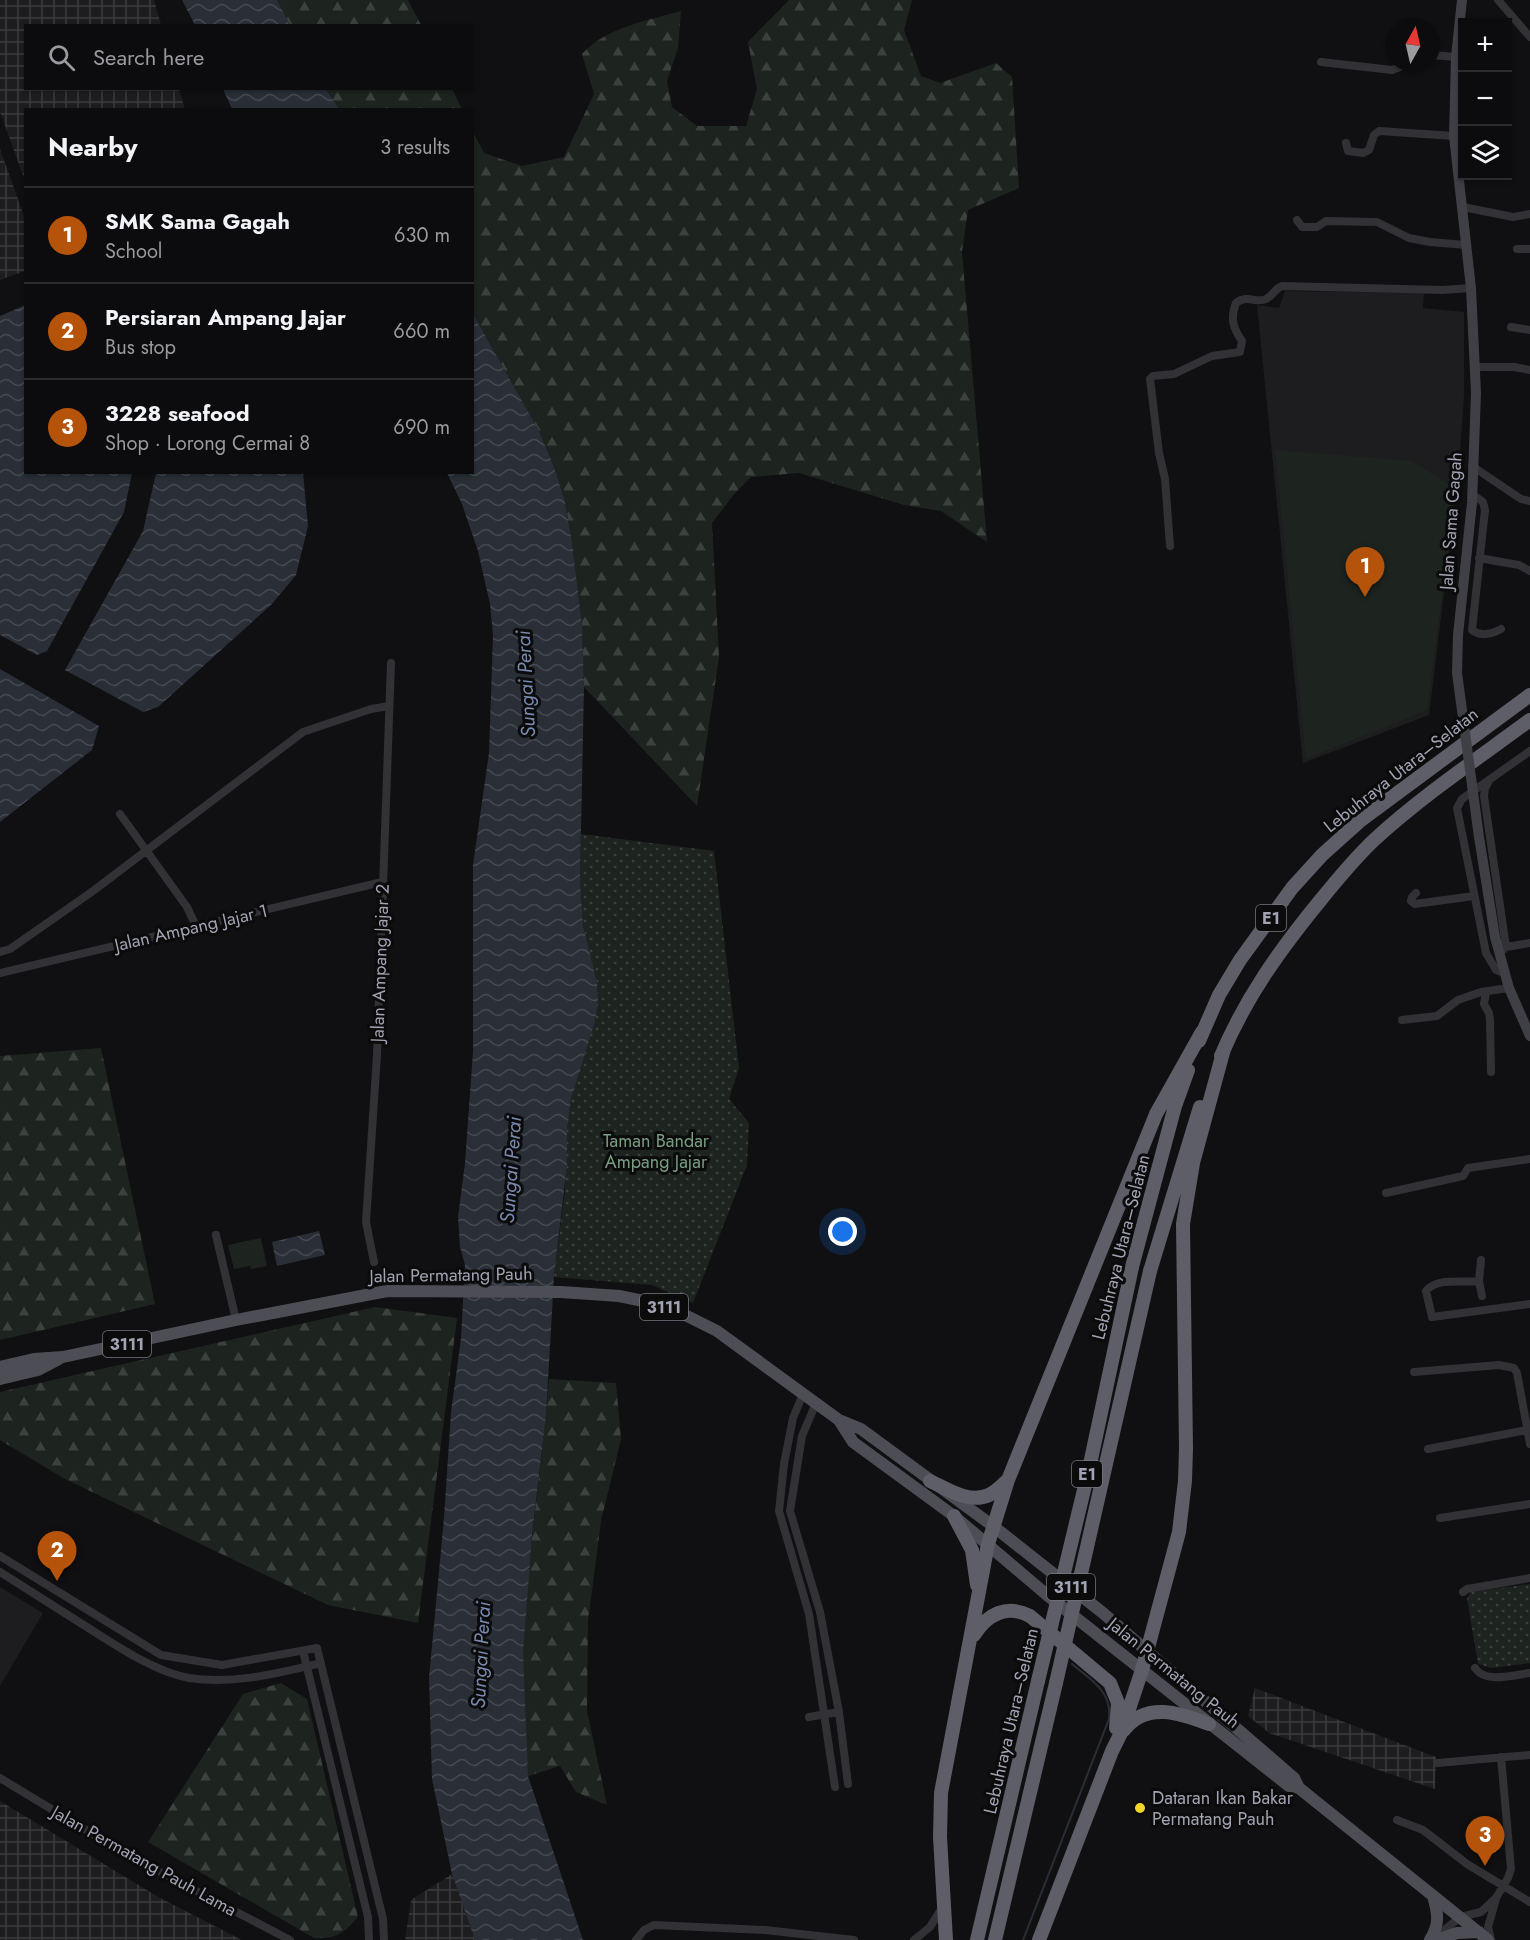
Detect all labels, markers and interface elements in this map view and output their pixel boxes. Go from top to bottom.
north arrow [1386,18,1440,72]
map controls [1458,18,1512,180]
button: + [1458,18,1512,72]
search box [24,24,474,90]
icon: search [45,41,78,74]
text: Search here [93,41,204,73]
button: − [1458,72,1512,126]
button: layers [1458,126,1512,180]
text: Nearby [48,128,137,166]
text: 3 results [380,133,450,162]
text: SMK Sama Gagah [105,205,290,237]
text: 1 [62,221,73,250]
text: 630 m [394,221,450,250]
text: School [105,237,162,266]
text: Persiaran Ampang Jajar [105,301,346,333]
text: 2 [61,317,74,346]
text: 660 m [393,317,450,346]
text: Bus stop [105,333,176,362]
text: 3228 seafood [105,397,250,429]
text: 3 [61,413,74,442]
text: 690 m [393,413,450,442]
text: Shop · Lorong Cermai 8 [105,429,310,458]
street label: Jalan Sama Gagah [1433,451,1469,593]
pin: 1 [1346,548,1384,597]
water label: Sungai Perai [509,629,543,738]
street label: Lebuhraya Utara–Selatan [1318,701,1484,839]
street label: Jalan Ampang Jajar 2 [364,883,396,1045]
street label: Jalan Ampang Jajar 1 [110,898,270,959]
road number: E1 [1256,905,1286,931]
water label: Sungai Perai [493,1115,529,1224]
park label: Taman Bandar Ampang Jajar [603,1128,710,1175]
street label: Lebuhraya Utara–Selatan [1085,1152,1157,1342]
your location [828,1217,857,1246]
street label: Jalan Permatang Pauh [367,1261,533,1289]
road number: 3111 [640,1294,688,1320]
road number: 3111 [103,1331,151,1357]
road number: E1 [1072,1461,1102,1487]
pin: 2 [38,1532,76,1581]
road number: 3111 [1047,1574,1095,1600]
water label: Sungai Perai [464,1600,498,1709]
street label: Jalan Permatang Pauh [1101,1610,1246,1734]
street label: Lebuhraya Utara–Selatan [977,1626,1045,1816]
place label: Dataran Ikan Bakar Permatang Pauh [1152,1785,1294,1832]
street label: Jalan Permatang Pauh Lama [45,1798,241,1923]
marker: Dataran Ikan Bakar Permatang Pauh [1133,1801,1147,1815]
pin: 3 [1466,1816,1504,1866]

